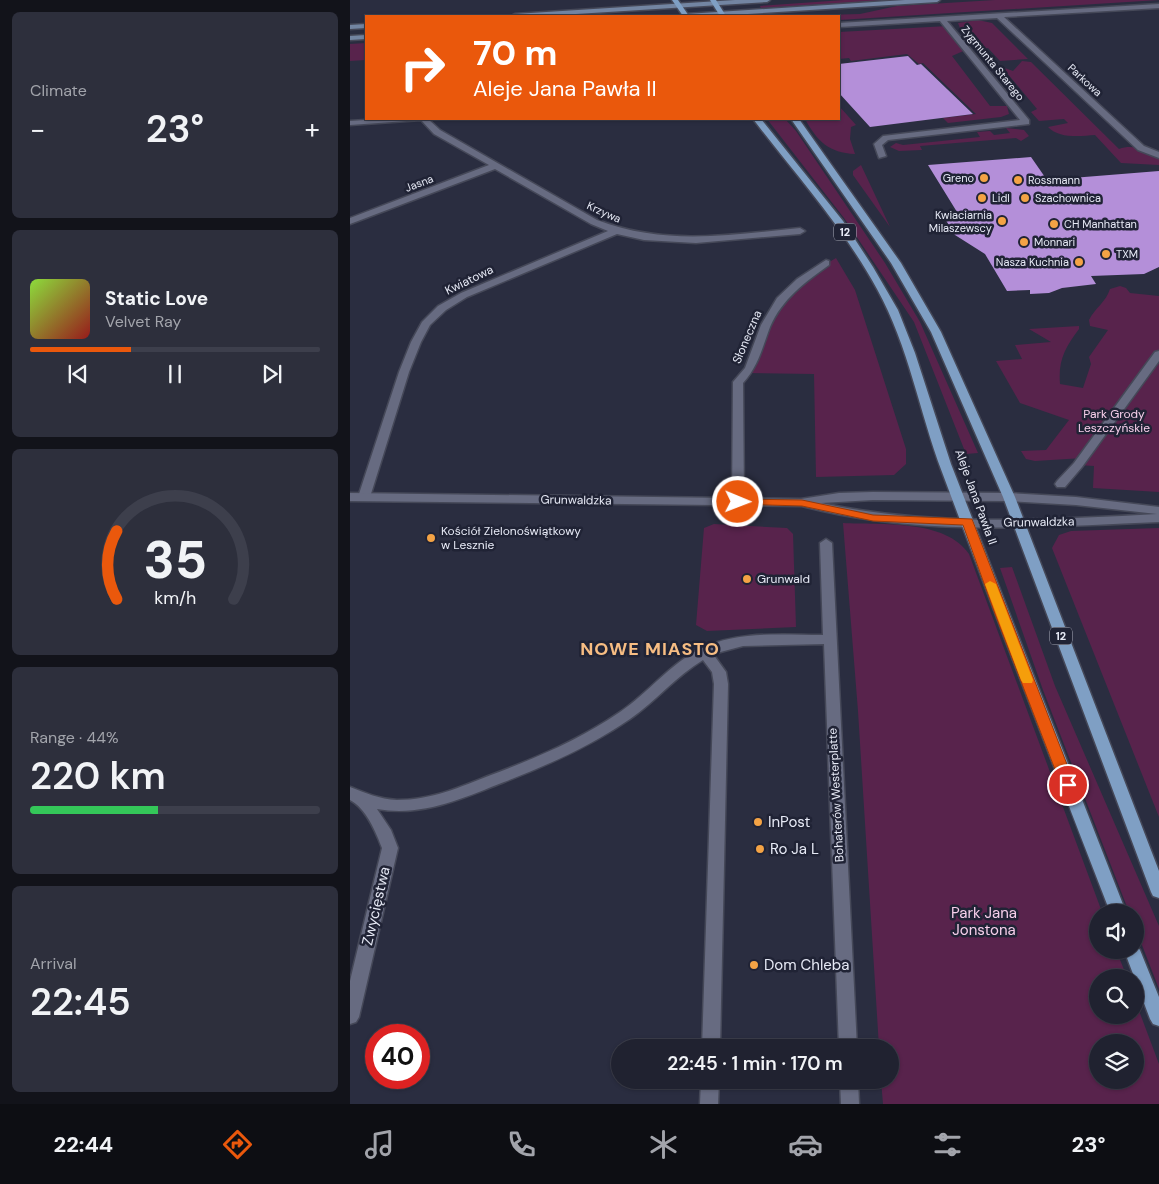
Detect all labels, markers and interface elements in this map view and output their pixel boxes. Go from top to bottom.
street label: Zygmunta Starego [958,23,1028,103]
text: 70 m [473,30,557,76]
icon: right [390,35,455,100]
street label: Parkowa [1065,61,1105,99]
text: Aleje Jana Pawła II [473,74,657,103]
text: Climate [30,80,87,101]
text: 23° [146,104,204,154]
text: − [30,111,45,148]
text: + [305,111,320,148]
street label: Jasna [403,171,435,195]
place label: Greno [943,171,974,185]
marker: Greno [978,172,990,184]
place label: Rossmann [1028,173,1080,187]
marker: Rossmann [1012,174,1024,186]
place label: Lidl [992,191,1010,205]
place label: Szachownica [1035,191,1101,205]
marker: Lidl [976,192,988,204]
marker: Szachownica [1019,192,1031,204]
street label: Krzywa [585,198,623,226]
place label: Kwiaciarnia Milaszewscy [929,208,992,235]
marker: Kwiaciarnia Milaszewscy [996,215,1008,227]
place label: CH Manhattan [1064,217,1137,231]
marker: CH Manhattan [1048,218,1060,230]
road number: 12 [834,223,856,240]
place label: Monnari [1034,235,1075,249]
marker: Monnari [1018,236,1030,248]
place label: TXM [1116,247,1138,261]
marker: TXM [1100,248,1112,260]
place label: Nasza Kuchnia [996,255,1069,269]
marker: Nasza Kuchnia [1073,256,1085,268]
street label: Kwiatowa [442,261,496,299]
text: Static Love [105,286,208,311]
street label: Słoneczna [729,308,765,366]
text: Velvet Ray [105,311,181,332]
icon: previous [64,360,92,388]
icon: pause [161,360,189,388]
icon: next [258,360,286,388]
park label: Park Grody Leszczyńskie [1078,406,1150,436]
street label: Aleje Jana Pawła II [951,447,1001,547]
position arrow [711,475,763,527]
street label: Grunwaldzka [540,491,612,509]
street label: Grunwaldzka [1003,513,1075,531]
place label: Kościół Zielonoświątkowy w Lesznie [441,523,581,553]
text: 35 [143,526,207,594]
marker: Kościół Zielonoświątkowy w Lesznie [425,532,437,544]
place label: Grunwald [757,571,810,587]
marker: Grunwald [741,573,753,585]
text: km/h [154,586,196,610]
road number: 12 [1050,628,1072,644]
district label: NOWE MIASTO [580,637,720,661]
text: Range · 44% [30,727,118,748]
street label: Bohaterów Westerplatte [824,727,848,863]
text: 220 km [30,751,166,801]
pin [1047,764,1089,806]
icon: arrive [1054,771,1082,799]
place label: InPost [768,812,810,832]
marker: InPost [752,816,764,828]
place label: Ro Ja L [770,839,819,859]
marker: Ro Ja L [754,843,766,855]
street label: Zwycięstwa [357,865,395,947]
park label: Park Jana Jonstona [951,903,1017,940]
map controls [1089,904,1144,1089]
button: sound [1089,904,1144,959]
text: Arrival [30,953,77,974]
place label: Dom Chleba [764,955,849,975]
marker: Dom Chleba [748,959,760,971]
button: search [1089,969,1144,1024]
text: 22:45 [30,977,131,1027]
speed limit sign: 40 [365,1024,430,1089]
button: layers [1089,1034,1144,1089]
text: 22:45 · 1 min · 170 m [667,1051,843,1076]
icon: directions [220,1127,255,1162]
icon: music [362,1127,397,1162]
icon: phone [504,1127,539,1162]
icon: climate [646,1127,681,1162]
icon: car [788,1127,823,1162]
icon: filters [930,1127,965,1162]
text: 22:44 [53,1130,113,1159]
text: 23° [1071,1130,1105,1159]

